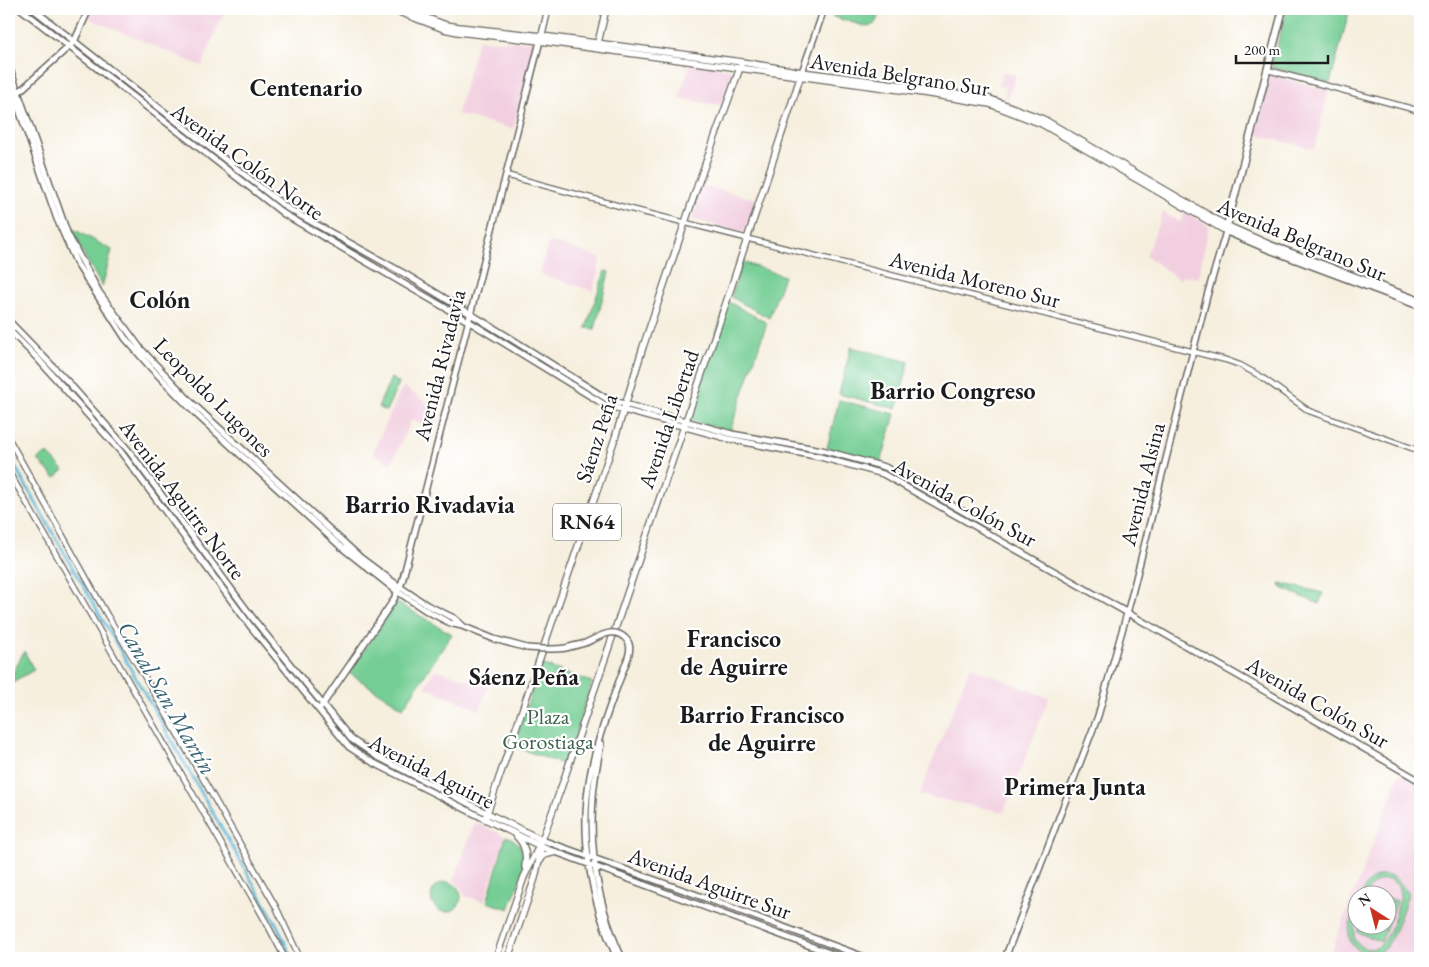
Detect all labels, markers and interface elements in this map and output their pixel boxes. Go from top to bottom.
scale bar [1236,32,1329,64]
text: 200 m [1244,40,1281,59]
street label: Avenida Belgrano Sur [807,46,992,103]
district label: Centenario [250,72,362,103]
street label: Avenida Colón Norte [165,96,330,227]
street label: Avenida Belgrano Sur [1212,190,1391,288]
street label: Avenida Moreno Sur [886,244,1064,315]
district label: Colón [130,284,191,315]
street label: Avenida Rivadavia [406,286,472,445]
street label: Leopoldo Lugones [148,331,280,463]
street label: Avenida Libertad [631,345,706,493]
district label: Barrio Congreso [870,375,1036,407]
street label: Sáenz Peña [568,390,625,486]
street label: Avenida Aguirre Norte [112,413,253,586]
street label: Avenida Alsina [1113,419,1172,550]
street label: Avenida Colón Sur [887,450,1042,554]
district label: Barrio Rivadavia [345,489,515,520]
road number: RN64 [553,504,621,540]
water label: Canal San Martín [111,615,224,780]
district label: Francisco de Aguirre [680,623,788,683]
street label: Avenida Colón Sur [1240,649,1395,755]
district label: Sáenz Peña [469,661,580,692]
district label: Barrio Francisco de Aguirre [680,699,844,759]
park label: Plaza Gorostiaga [502,702,594,756]
street label: Avenida Aguirre [363,727,500,816]
district label: Primera Junta [1004,771,1146,802]
street label: Avenida Aguirre Sur [623,840,796,927]
north arrow [1346,884,1396,934]
text: N [1354,888,1375,910]

